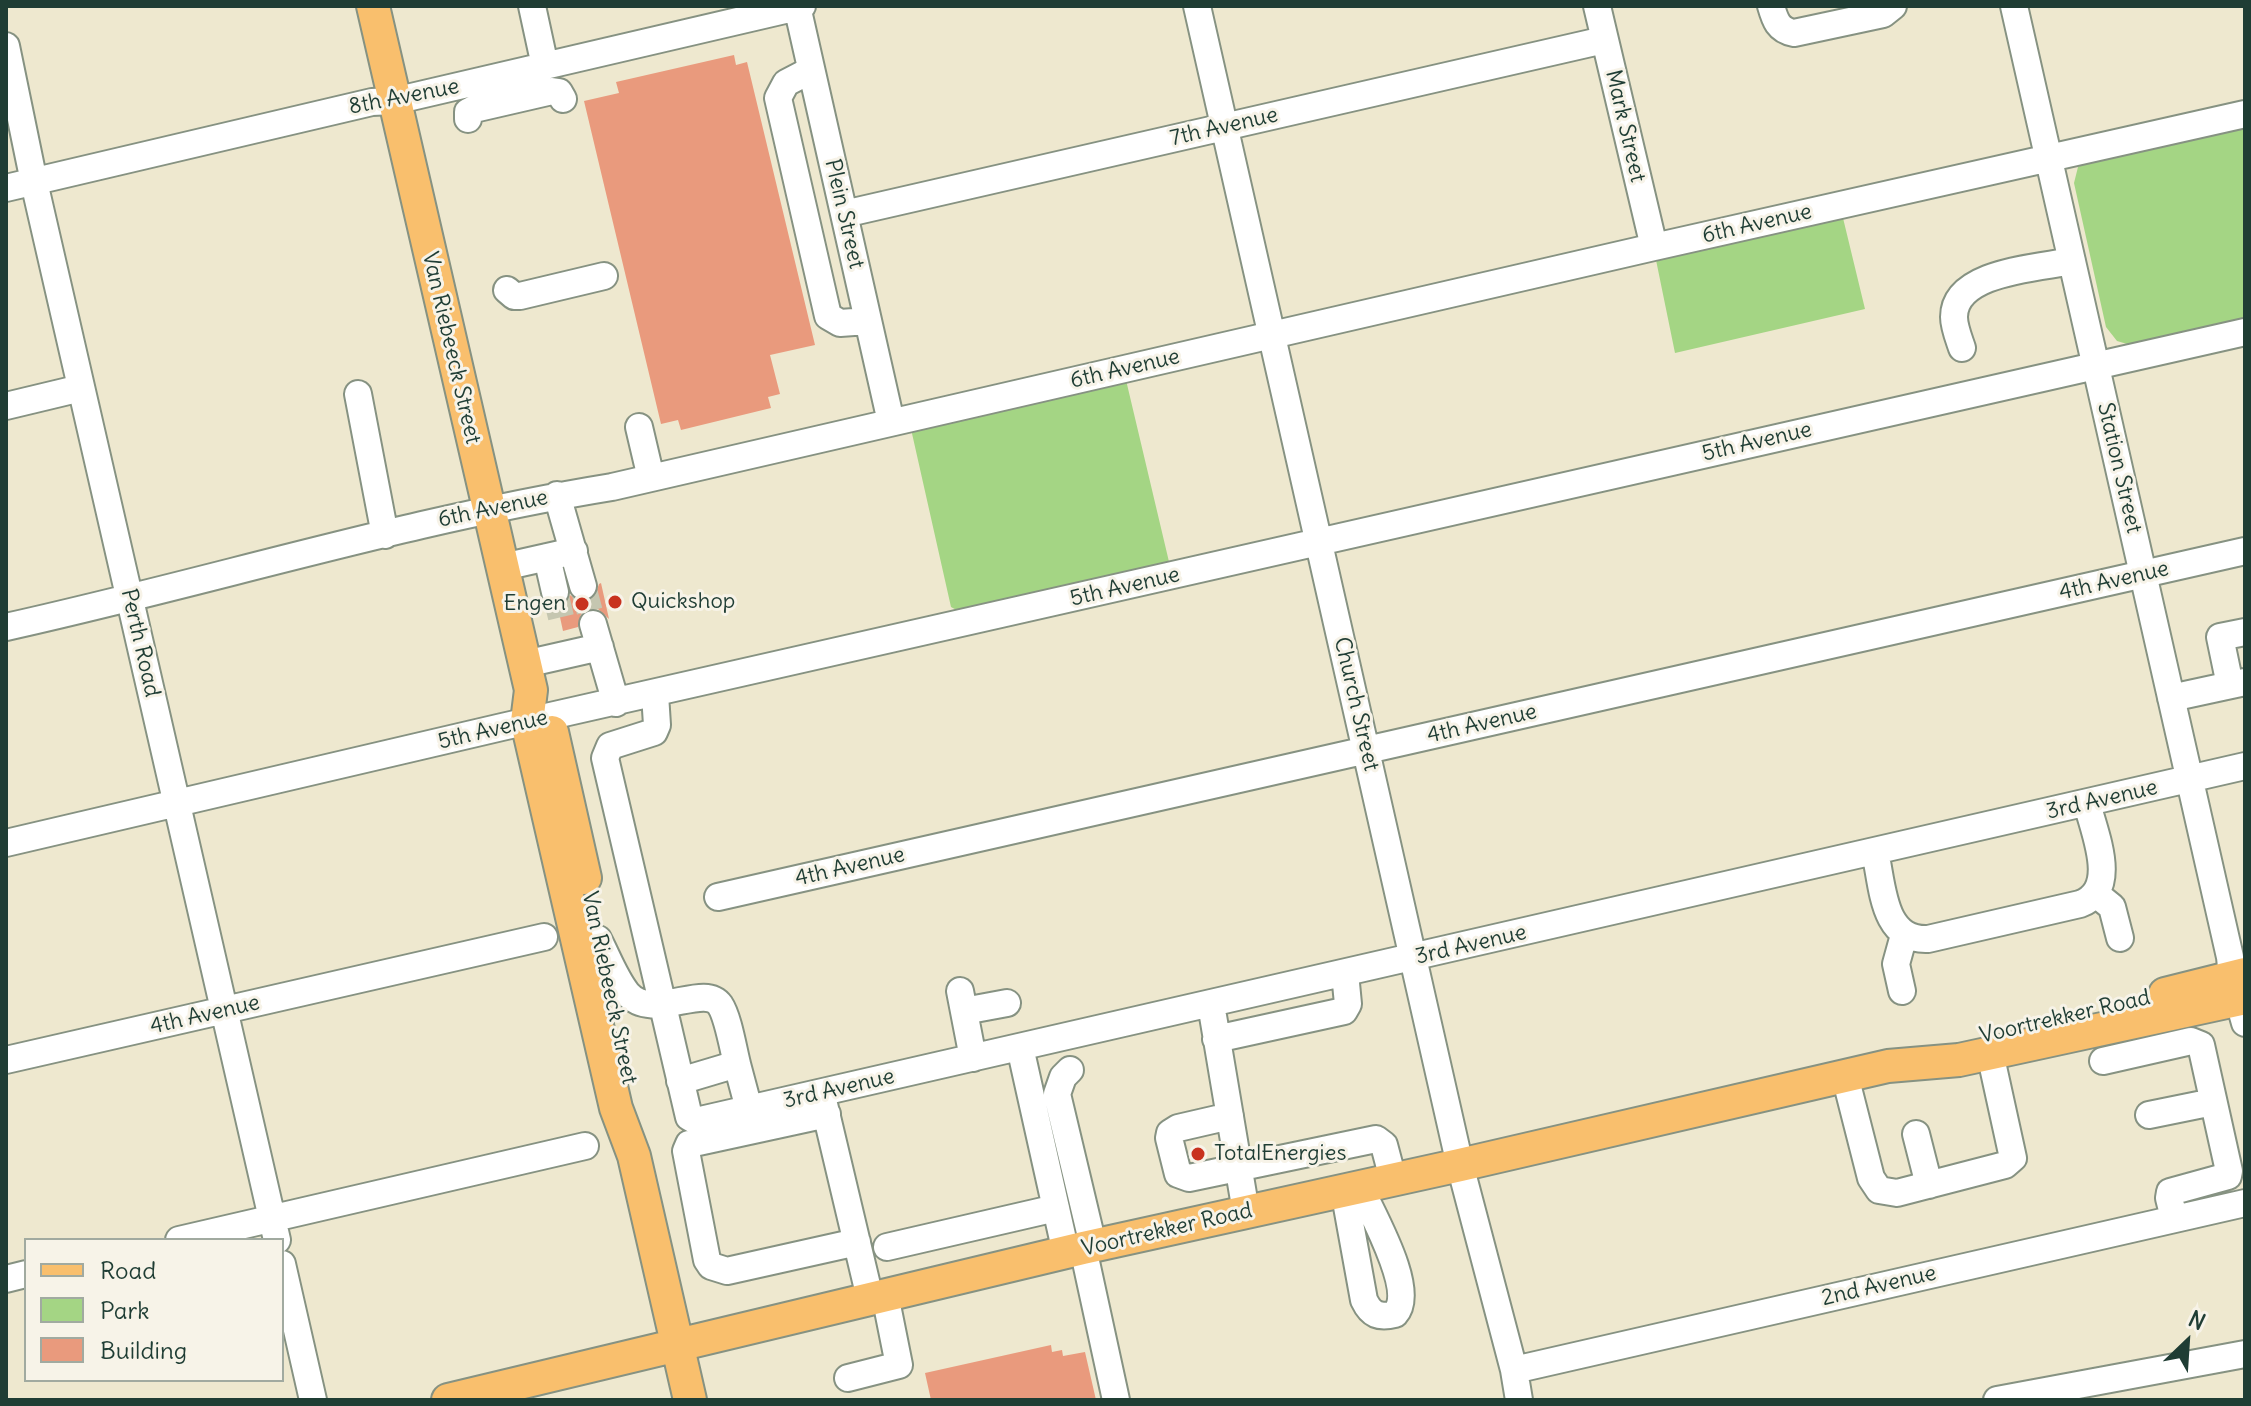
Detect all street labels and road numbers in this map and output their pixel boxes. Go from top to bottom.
street label: Mark Street [1599,67,1651,185]
street label: 8th Avenue [347,73,461,121]
street label: 7th Avenue [1168,102,1280,152]
street label: Plein Street [819,157,869,271]
street label: 6th Avenue [1700,199,1814,249]
street label: Van Riebeeck Street [416,249,486,447]
street label: 6th Avenue [1068,344,1182,394]
street label: Station Street [2091,400,2147,536]
street label: 5th Avenue [1700,417,1814,467]
street label: 6th Avenue [436,484,550,534]
street label: 4th Avenue [2057,556,2171,606]
street label: 5th Avenue [1068,562,1182,612]
street label: Perth Road [115,586,165,700]
street label: Church Street [1328,635,1384,773]
street label: 4th Avenue [1425,699,1539,749]
street label: 5th Avenue [436,705,550,755]
street label: 3rd Avenue [2044,774,2160,826]
street label: 4th Avenue [793,842,907,892]
street label: Van Riebeeck Street [576,889,642,1087]
street label: 3rd Avenue [1413,919,1529,971]
street label: Voortrekker Road [1977,985,2153,1049]
street label: 4th Avenue [148,990,262,1040]
street label: 3rd Avenue [781,1063,897,1115]
street label: Voortrekker Road [1079,1198,1255,1262]
street label: 2nd Avenue [1819,1260,1939,1312]

